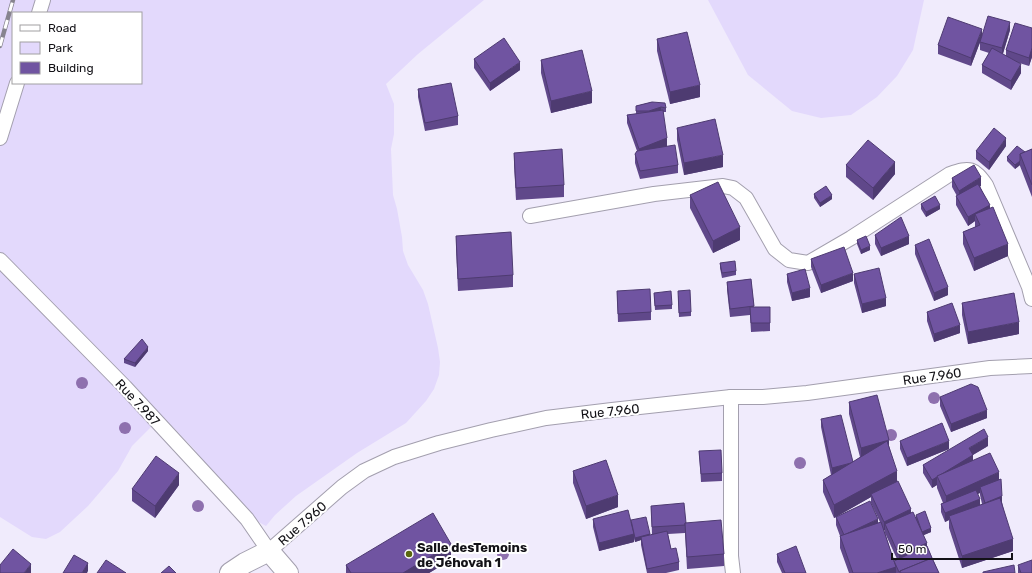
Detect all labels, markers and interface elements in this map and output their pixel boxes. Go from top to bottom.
legend [12,12,142,84]
text: Road [48,21,76,35]
text: Park [48,41,74,55]
text: Building [48,61,94,75]
street label: Rue 7.960 [902,365,962,388]
street label: Rue 7.987 [112,376,163,429]
street label: Rue 7.960 [580,401,640,422]
street label: Rue 7.960 [275,498,330,548]
scale bar [892,535,1012,561]
place label: Salle desTemoins de Jéhovah 1 [417,540,527,570]
text: 50 m [898,542,926,556]
marker: Salle desTemoins de Jéhovah 1 [404,549,414,559]

